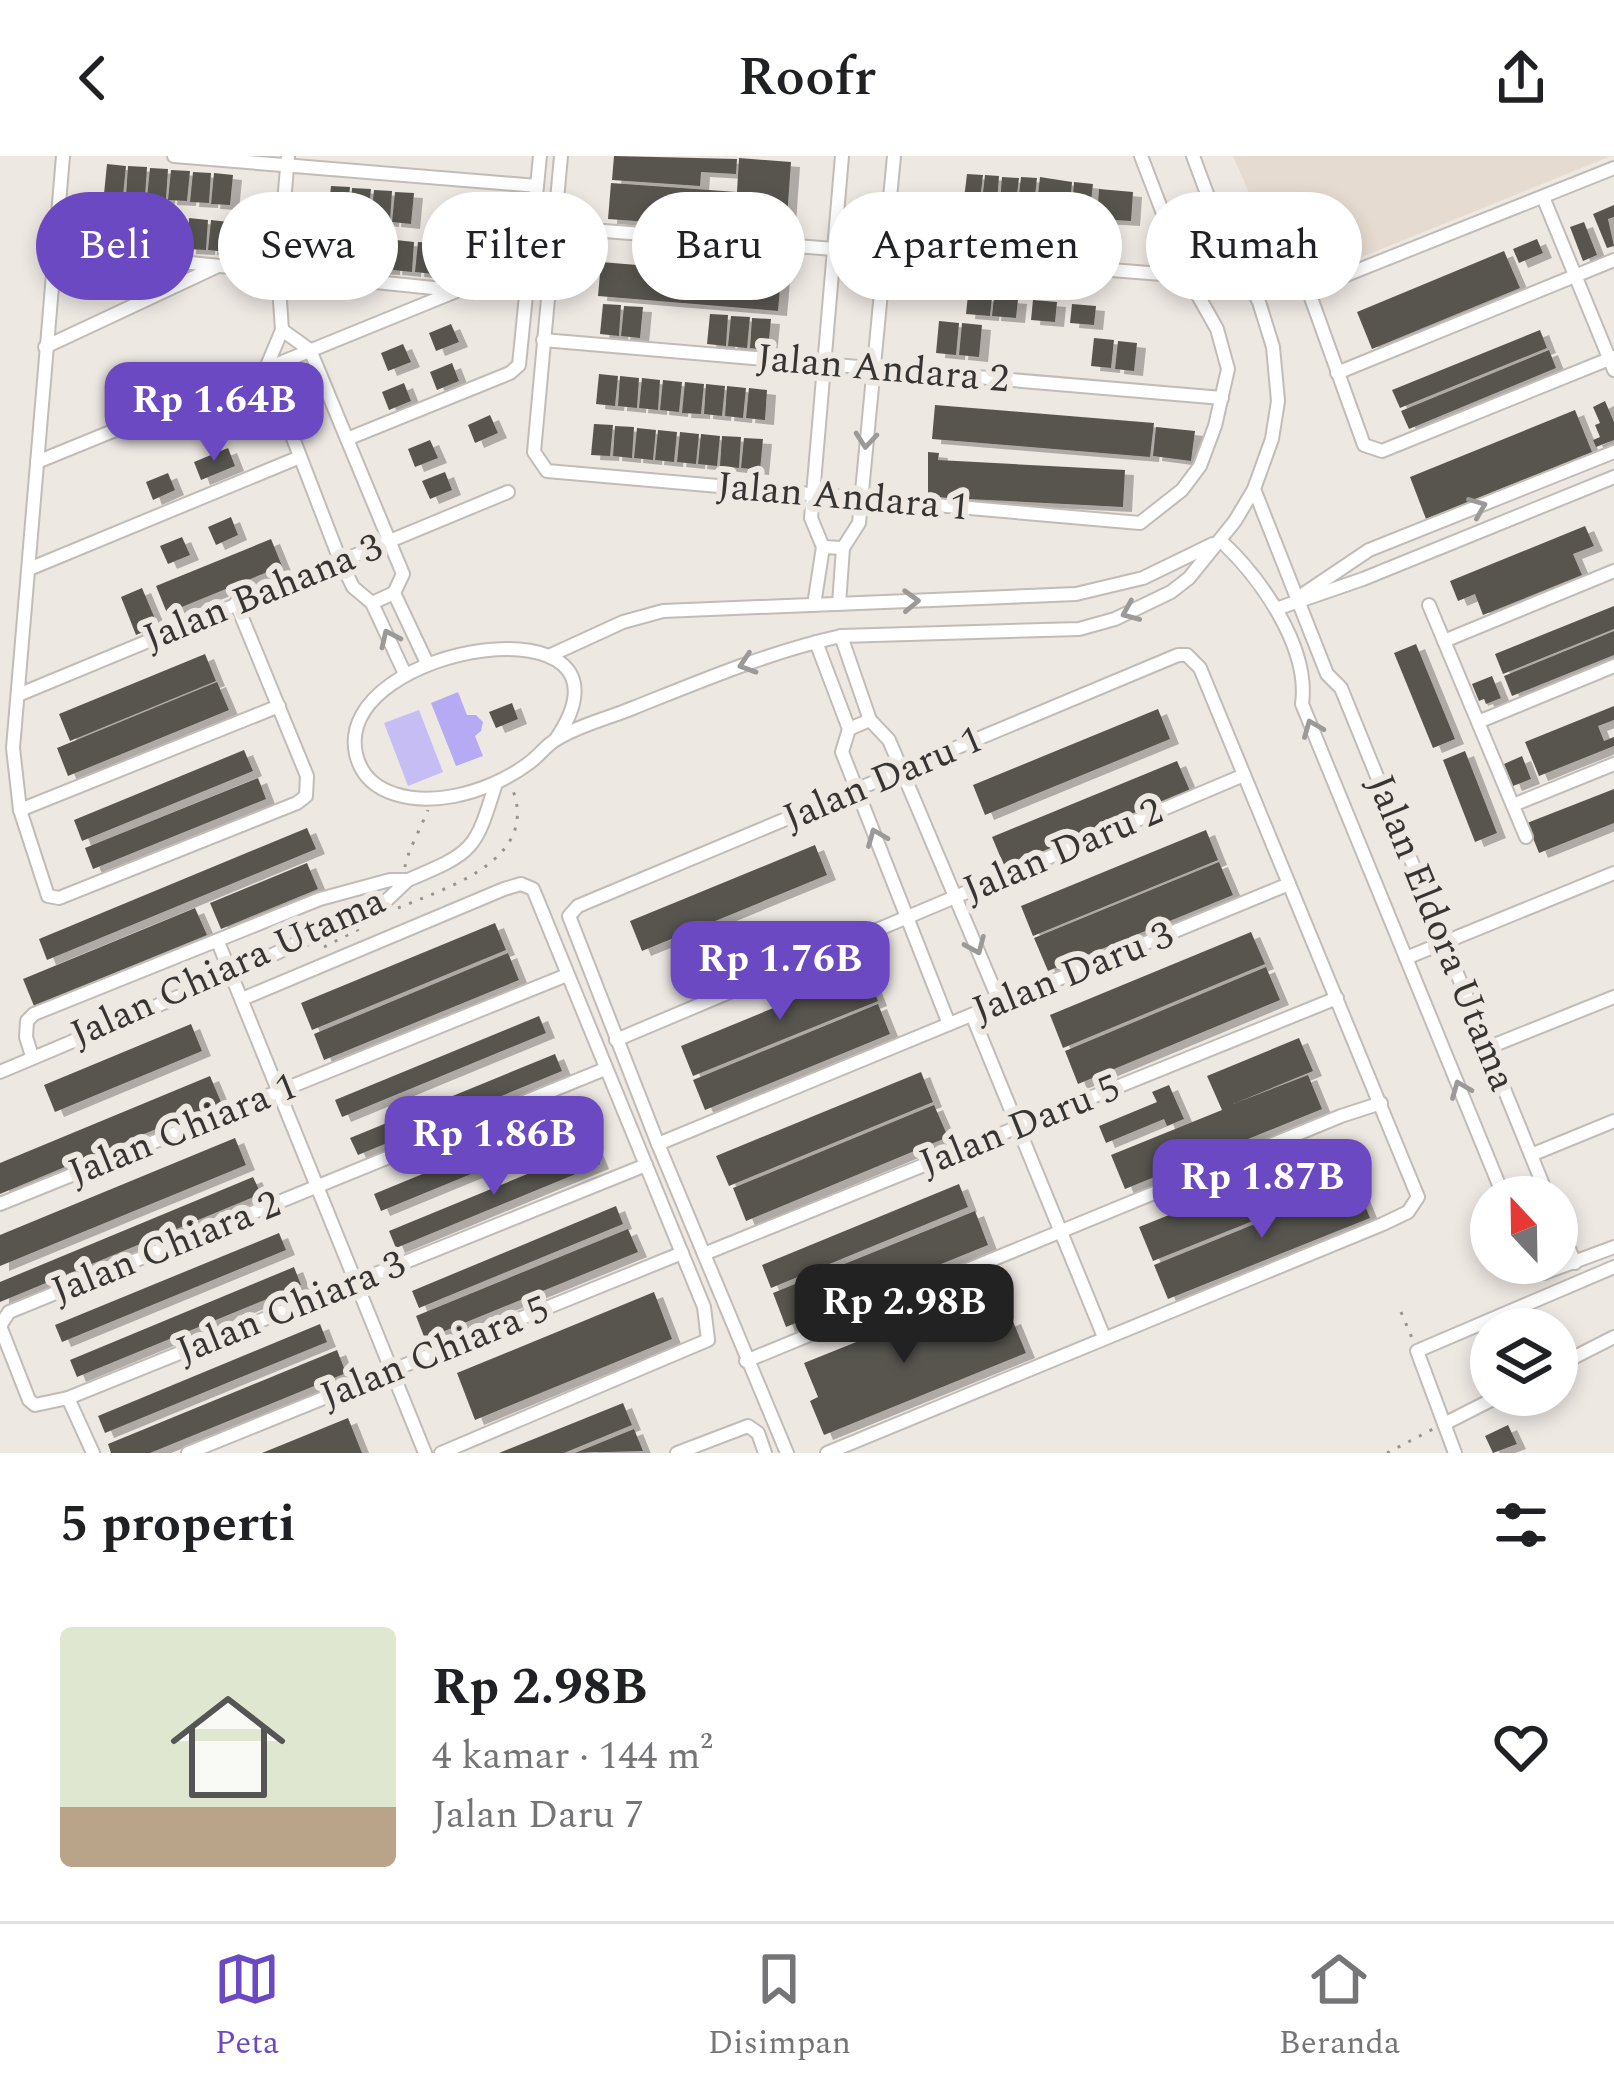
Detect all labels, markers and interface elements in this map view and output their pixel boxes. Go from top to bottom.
text: Roofr [738,37,876,119]
icon: back [60,45,126,111]
icon: share [1488,45,1554,111]
chip: Beli [36,192,194,300]
chip: Sewa [218,192,398,300]
chip: Filter [422,192,608,300]
chip: Baru [632,192,805,300]
chip: Apartemen [829,192,1122,300]
chip: Rumah [1146,192,1362,300]
street label: Jalan Andara 2 [754,329,1012,409]
pin: Rp 1.64B [90,362,338,464]
text: Rp 1.64B [132,371,296,430]
one-way arrow [854,431,880,450]
street label: Jalan Andara 1 [714,457,972,537]
one-way arrow [1466,496,1487,521]
street label: Jalan Bahana 3 [135,518,391,668]
one-way arrow [902,588,921,614]
one-way arrow [1121,598,1142,622]
one-way arrow [380,629,403,651]
one-way arrow [737,649,758,674]
street label: Jalan Daru 1 [774,710,992,848]
one-way arrow [1302,718,1326,739]
street label: Jalan Eldora Utama [1351,766,1531,1100]
street label: Jalan Daru 2 [954,782,1172,920]
one-way arrow [866,828,890,849]
street label: Jalan Chiara Utama [61,872,395,1064]
street label: Jalan Daru 3 [964,906,1182,1040]
pin: Rp 1.76B [656,921,904,1023]
text: Rp 1.76B [698,930,862,989]
one-way arrow [962,934,986,955]
street label: Jalan Chiara 1 [60,1057,306,1203]
street label: Jalan Daru 5 [911,1059,1129,1193]
one-way arrow [1450,1079,1474,1100]
pin: Rp 1.86B [370,1096,618,1198]
text: Rp 1.86B [412,1105,576,1164]
pin: Rp 1.87B [1138,1139,1386,1241]
text: Rp 1.87B [1180,1148,1344,1207]
street label: Jalan Chiara 2 [43,1175,289,1321]
north arrow [1470,1176,1578,1284]
map controls [1470,1176,1578,1416]
street label: Jalan Chiara 3 [168,1235,414,1381]
pin: Rp 2.98B [780,1264,1028,1366]
text: Rp 2.98B [822,1273,986,1332]
street label: Jalan Chiara 5 [312,1280,558,1426]
button: layers [1470,1308,1578,1416]
text: 5 properti [60,1486,295,1564]
icon: filters [1488,1492,1554,1558]
text: Rp 2.98B [432,1649,647,1727]
icon: home [156,1675,300,1819]
icon: heart [1488,1714,1554,1780]
text: 4 kamar · 144 m² [432,1727,713,1786]
text: Jalan Daru 7 [432,1786,644,1845]
tab: Peta [214,1946,280,2068]
tab: Disimpan [708,1946,851,2068]
tab: Beranda [1279,1946,1400,2068]

